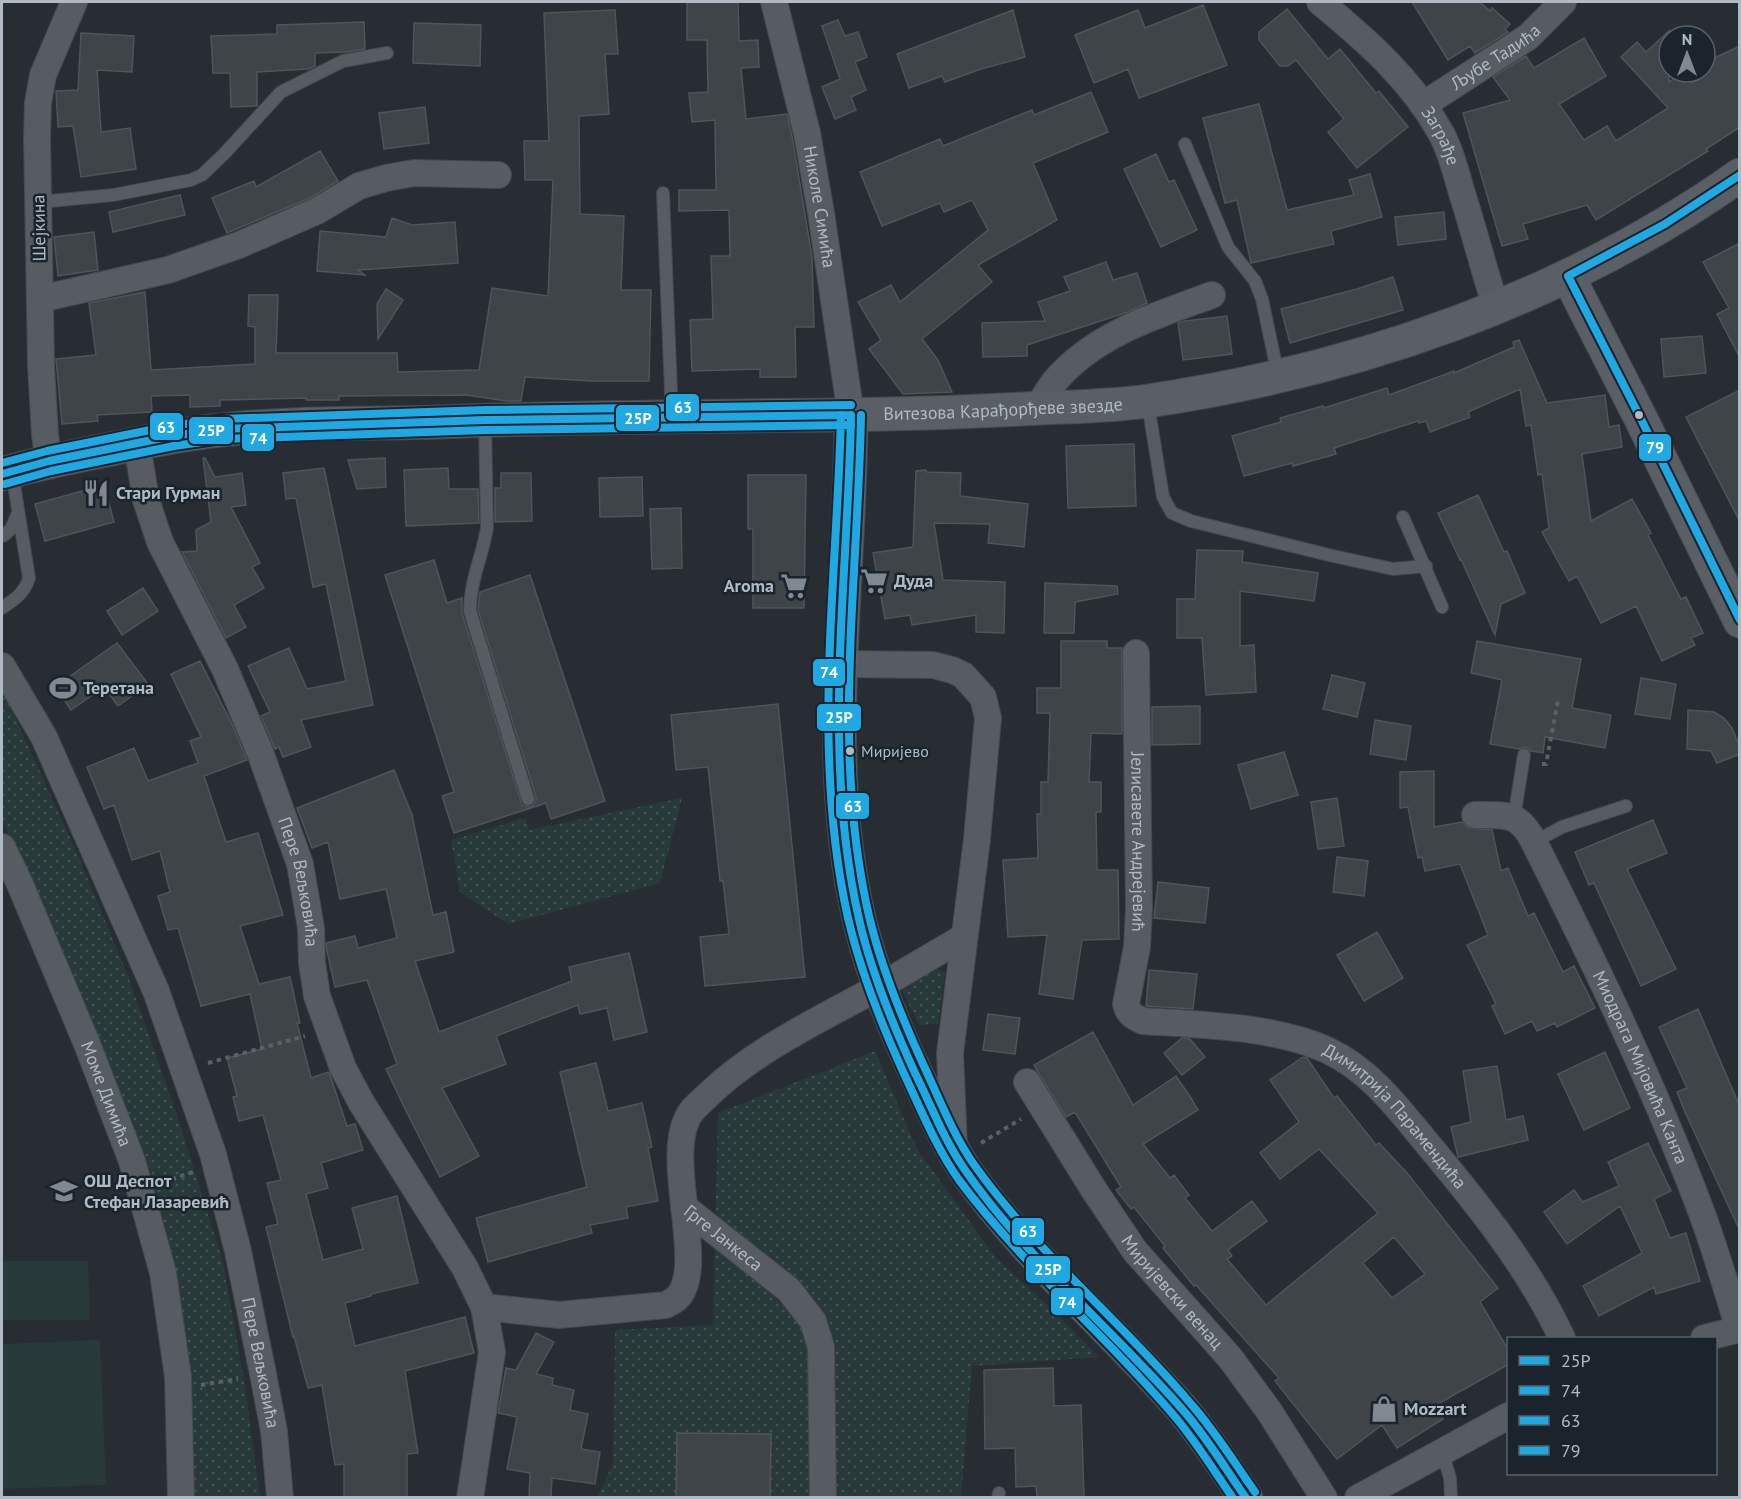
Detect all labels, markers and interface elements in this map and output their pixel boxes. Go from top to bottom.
street label: Љубе Тадића [1445,19,1545,95]
north arrow [1657,24,1717,84]
text: N [1682,29,1692,49]
street label: Заграђе [1417,102,1465,168]
street label: Николе Симића [798,144,841,269]
street label: Шејкина [26,194,51,262]
street label: Витезова Карађорђеве звезде [883,392,1124,425]
line badge: 63 [665,393,700,422]
text: 63 [674,397,692,417]
line badge: 25P [615,404,660,432]
text: 25P [624,408,652,428]
unlabelled marker [1633,409,1645,421]
line badge: 63 [149,412,184,441]
line badge: 25P [188,416,234,445]
text: 63 [157,417,175,437]
text: 25P [197,420,225,440]
line badge: 74 [241,423,275,452]
text: 74 [249,428,267,448]
line badge: 79 [1638,433,1672,462]
text: 79 [1646,437,1664,457]
restaurant icon: Стари Гурман [81,478,111,508]
place label: Стари Гурман [116,481,220,504]
supermarket icon: Дуда [859,566,889,596]
place label: Дуда [894,569,933,592]
supermarket icon: Aroma [779,571,809,601]
place label: Aroma [724,574,774,597]
line badge: 74 [812,658,846,687]
text: 74 [820,662,838,682]
sports icon: Теретана [48,673,78,703]
place label: Теретана [83,676,154,699]
line badge: 25P [816,703,862,732]
text: 25P [825,707,853,727]
place label: Миријево [861,741,929,761]
marker: Миријево [844,745,856,757]
street label: Јелисавете Андрејевић [1126,751,1151,933]
line badge: 63 [835,792,870,820]
text: 63 [844,796,862,816]
street label: Пере Вељковића [273,814,324,947]
street label: Миодрага Мијовића Канта [1588,967,1694,1167]
street label: Моме Димића [76,1038,137,1150]
street label: Димитрија Парамендића [1319,1038,1472,1193]
place label: ОШ Деспот Стефан Лазаревић [84,1169,229,1213]
school or university icon: ОШ Деспот Стефан Лазаревић [49,1176,79,1206]
street label: Грге Јанкеса [679,1199,768,1276]
line badge: 63 [1011,1217,1045,1246]
text: 63 [1019,1221,1037,1241]
street label: Миријевски венац [1116,1230,1229,1354]
line badge: 25P [1025,1255,1071,1284]
text: 25P [1034,1259,1062,1279]
line badge: 74 [1050,1287,1084,1316]
text: 74 [1058,1292,1076,1312]
street label: Пере Вељковића [237,1295,285,1430]
legend [1507,1337,1717,1475]
text: 25P [1561,1349,1591,1372]
text: 74 [1561,1379,1581,1402]
shop icon: Mozzart [1369,1394,1399,1424]
place label: Mozzart [1404,1397,1467,1420]
text: 63 [1561,1409,1581,1432]
text: 79 [1561,1439,1581,1462]

